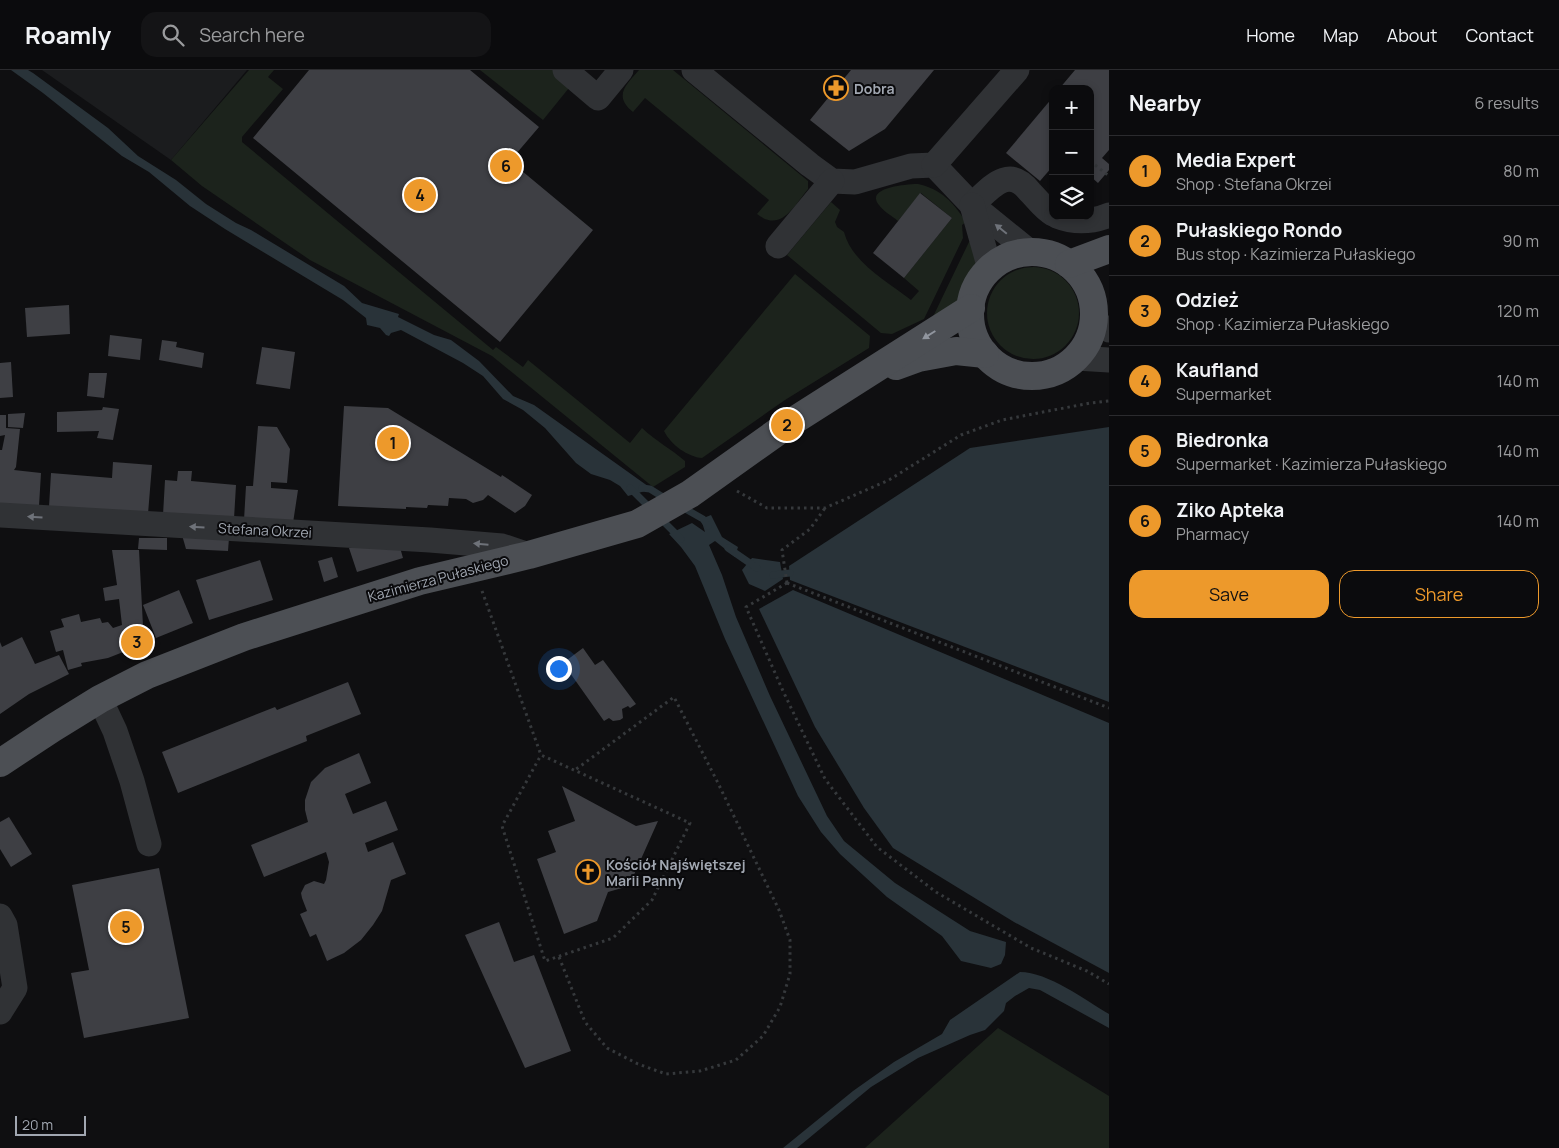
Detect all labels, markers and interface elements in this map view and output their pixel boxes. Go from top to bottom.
search box [141,12,491,57]
text: Roamly [25,18,111,51]
icon: search [159,21,187,49]
text: Search here [199,22,305,48]
text: Home [1246,23,1295,47]
text: Map [1323,23,1359,47]
text: About [1387,23,1437,47]
text: Contact [1465,23,1534,47]
pharmacy icon: Dobra [823,75,849,101]
place label: Dobra [854,79,895,98]
map controls [1049,85,1094,220]
button: + [1049,85,1094,130]
text: Nearby [1129,89,1201,117]
text: 6 results [1474,92,1539,114]
button: − [1049,130,1094,175]
pin: 6 [490,147,522,185]
text: Media Expert [1176,147,1296,173]
text: 1 [1141,160,1149,182]
text: 80 m [1503,160,1539,182]
text: Shop · Stefana Okrzei [1176,173,1332,195]
button: layers [1049,175,1094,220]
pin: 4 [404,176,436,214]
text: Pułaskiego Rondo [1176,217,1342,243]
one-way arrow [995,223,1008,234]
text: 2 [1140,230,1150,252]
text: 90 m [1503,230,1539,252]
text: Bus stop · Kazimierza Pułaskiego [1176,243,1416,265]
text: Odzież [1176,287,1239,313]
text: 3 [1140,300,1150,322]
text: 120 m [1497,300,1539,322]
text: Shop · Kazimierza Pułaskiego [1176,313,1390,335]
one-way arrow [923,330,936,339]
text: Kaufland [1176,357,1259,383]
text: 4 [1140,370,1150,392]
text: 140 m [1497,370,1539,392]
text: Supermarket [1176,383,1272,405]
pin: 2 [771,406,803,444]
pin: 1 [377,424,409,462]
text: Biedronka [1176,427,1269,453]
text: 5 [1140,440,1150,462]
text: 140 m [1497,440,1539,462]
text: Supermarket · Kazimierza Pułaskiego [1176,453,1447,475]
text: Ziko Apteka [1176,497,1284,523]
text: 6 [1140,510,1150,532]
text: 140 m [1497,510,1539,532]
one-way arrow [26,512,42,520]
street label: Stefana Okrzei [218,518,312,542]
one-way arrow [188,523,204,531]
text: Pharmacy [1176,523,1249,545]
one-way arrow [473,540,489,548]
street label: Kazimierza Pułaskiego [366,550,510,606]
button: Save [1129,570,1329,618]
button: Share [1339,570,1539,618]
pin: 3 [121,623,153,661]
your location [546,656,572,682]
place label: Kościół Najświętszej Marii Panny [606,855,745,890]
church icon: Kościół Najświętszej Marii Panny [575,859,601,885]
pin: 5 [110,908,142,946]
scale bar [15,1113,86,1136]
text: 20 m [22,1115,53,1134]

